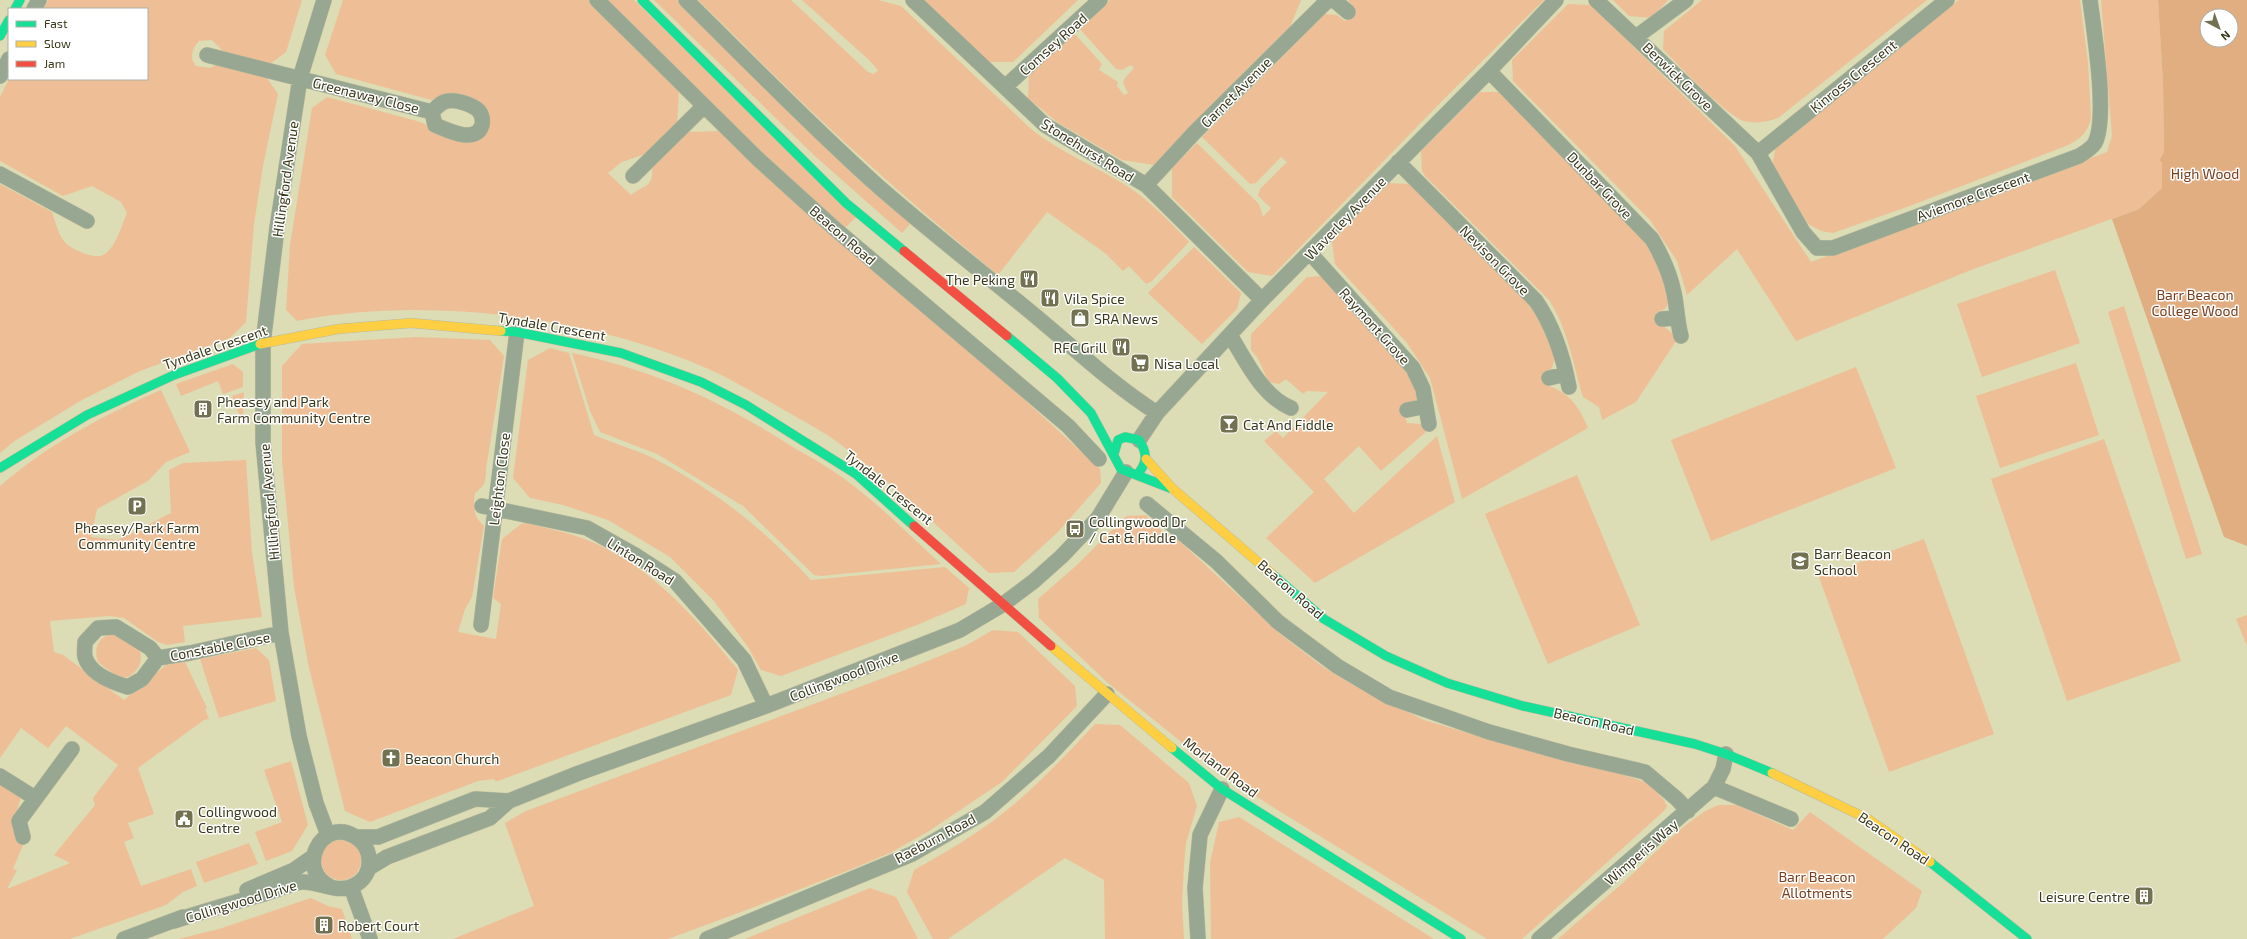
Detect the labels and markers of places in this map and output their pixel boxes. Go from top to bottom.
restaurant icon: The Peking [1018,268,1040,290]
place label: The Peking [946,271,1015,288]
restaurant icon: Vila Spice [1039,287,1061,309]
place label: Vila Spice [1064,290,1125,307]
shop icon: SRA News [1069,307,1091,329]
place label: SRA News [1094,310,1158,327]
restaurant icon: RFC Grill [1110,336,1132,358]
place label: RFC Grill [1054,339,1108,356]
supermarket icon: Nisa Local [1129,352,1151,374]
place label: Nisa Local [1154,355,1220,372]
place label: Pheasey and Park Farm Community Centre [217,393,370,426]
building icon: Pheasey and Park Farm Community Centre [192,398,214,420]
bar icon: Cat And Fiddle [1218,413,1240,435]
place label: Cat And Fiddle [1243,416,1334,433]
parking icon: Pheasey/Park Farm Community Centre [126,495,148,517]
place label: Collingwood Dr / Cat & Fiddle [1089,513,1187,546]
bus stop icon: Collingwood Dr / Cat & Fiddle [1064,518,1086,540]
place label: Pheasey/Park Farm Community Centre [75,519,199,552]
place label: Barr Beacon School [1814,545,1891,578]
school or university icon: Barr Beacon School [1789,550,1811,572]
church icon: Beacon Church [380,747,402,769]
place label: Beacon Church [405,750,499,767]
place label: Collingwood Centre [198,803,277,836]
public building icon: Collingwood Centre [173,808,195,830]
building icon: Leisure Centre [2133,885,2155,907]
place label: Leisure Centre [2039,888,2130,905]
building icon: Robert Court [313,914,335,936]
place label: Robert Court [338,917,419,934]

